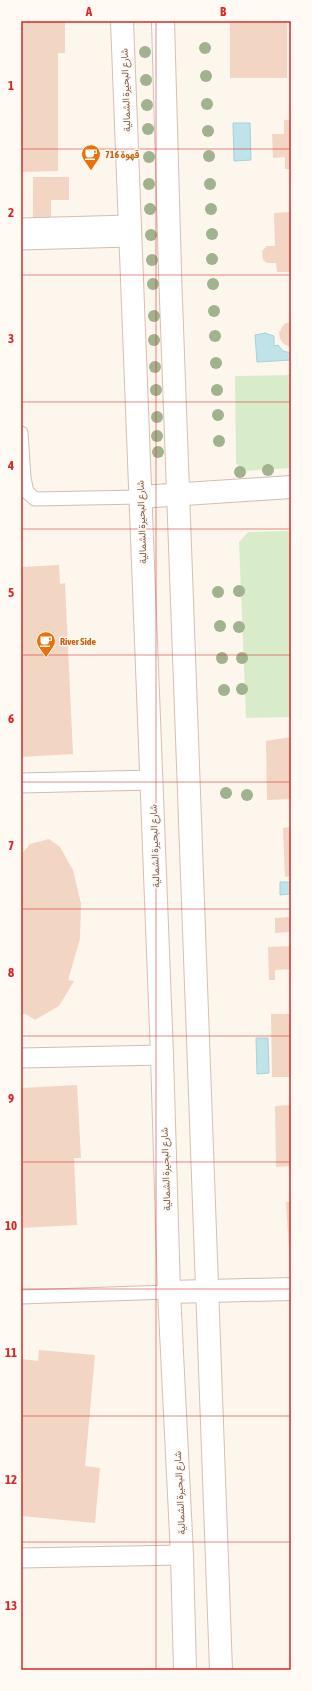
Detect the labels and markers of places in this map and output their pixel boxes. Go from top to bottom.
cafe icon: قهوة 716 [80,143,102,171]
place label: قهوة 716 [105,149,140,161]
cafe icon: River Side [35,630,57,658]
place label: River Side [60,636,96,647]

